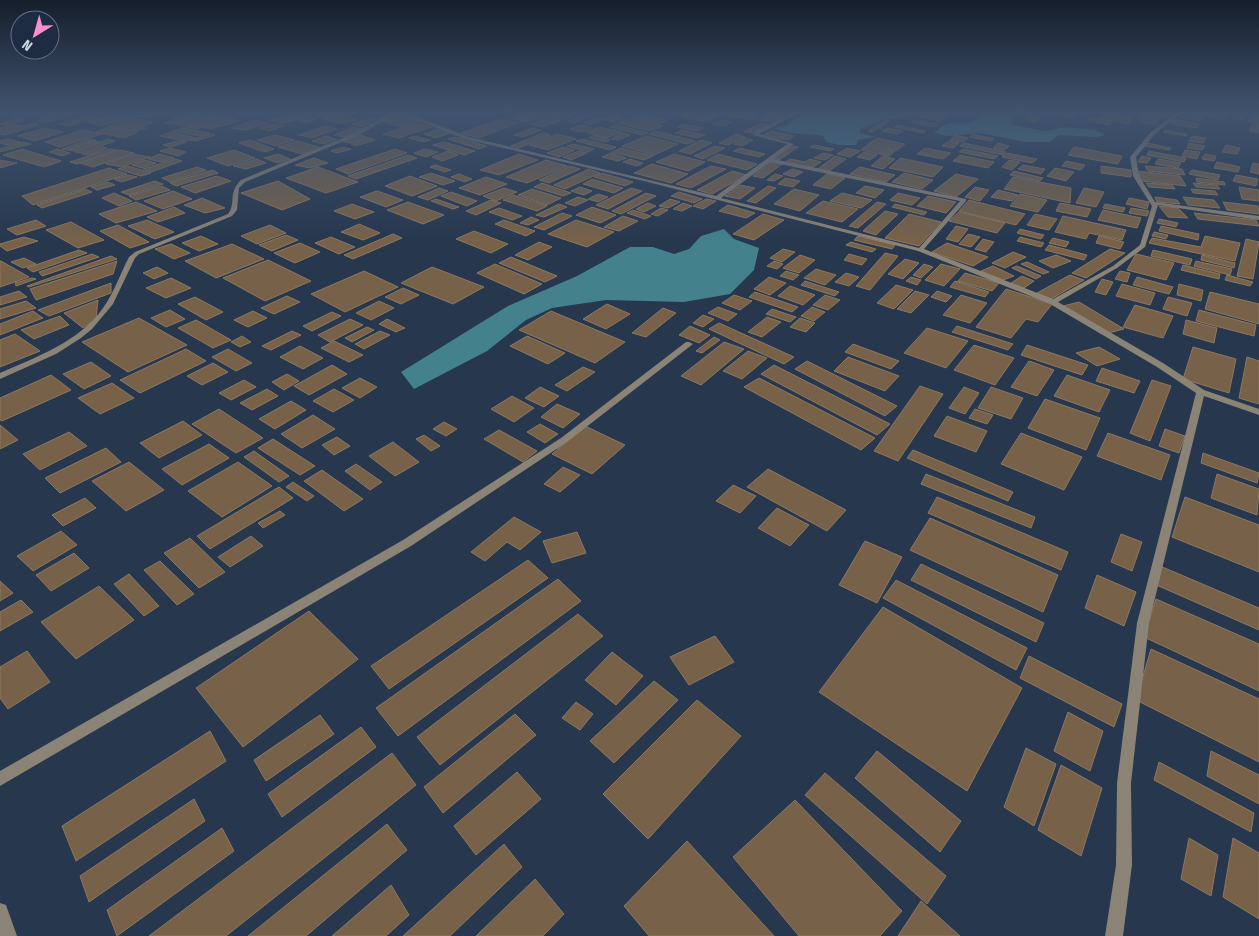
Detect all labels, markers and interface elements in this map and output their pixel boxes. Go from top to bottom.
north arrow [10,10,60,60]
text: N [19,36,36,54]

